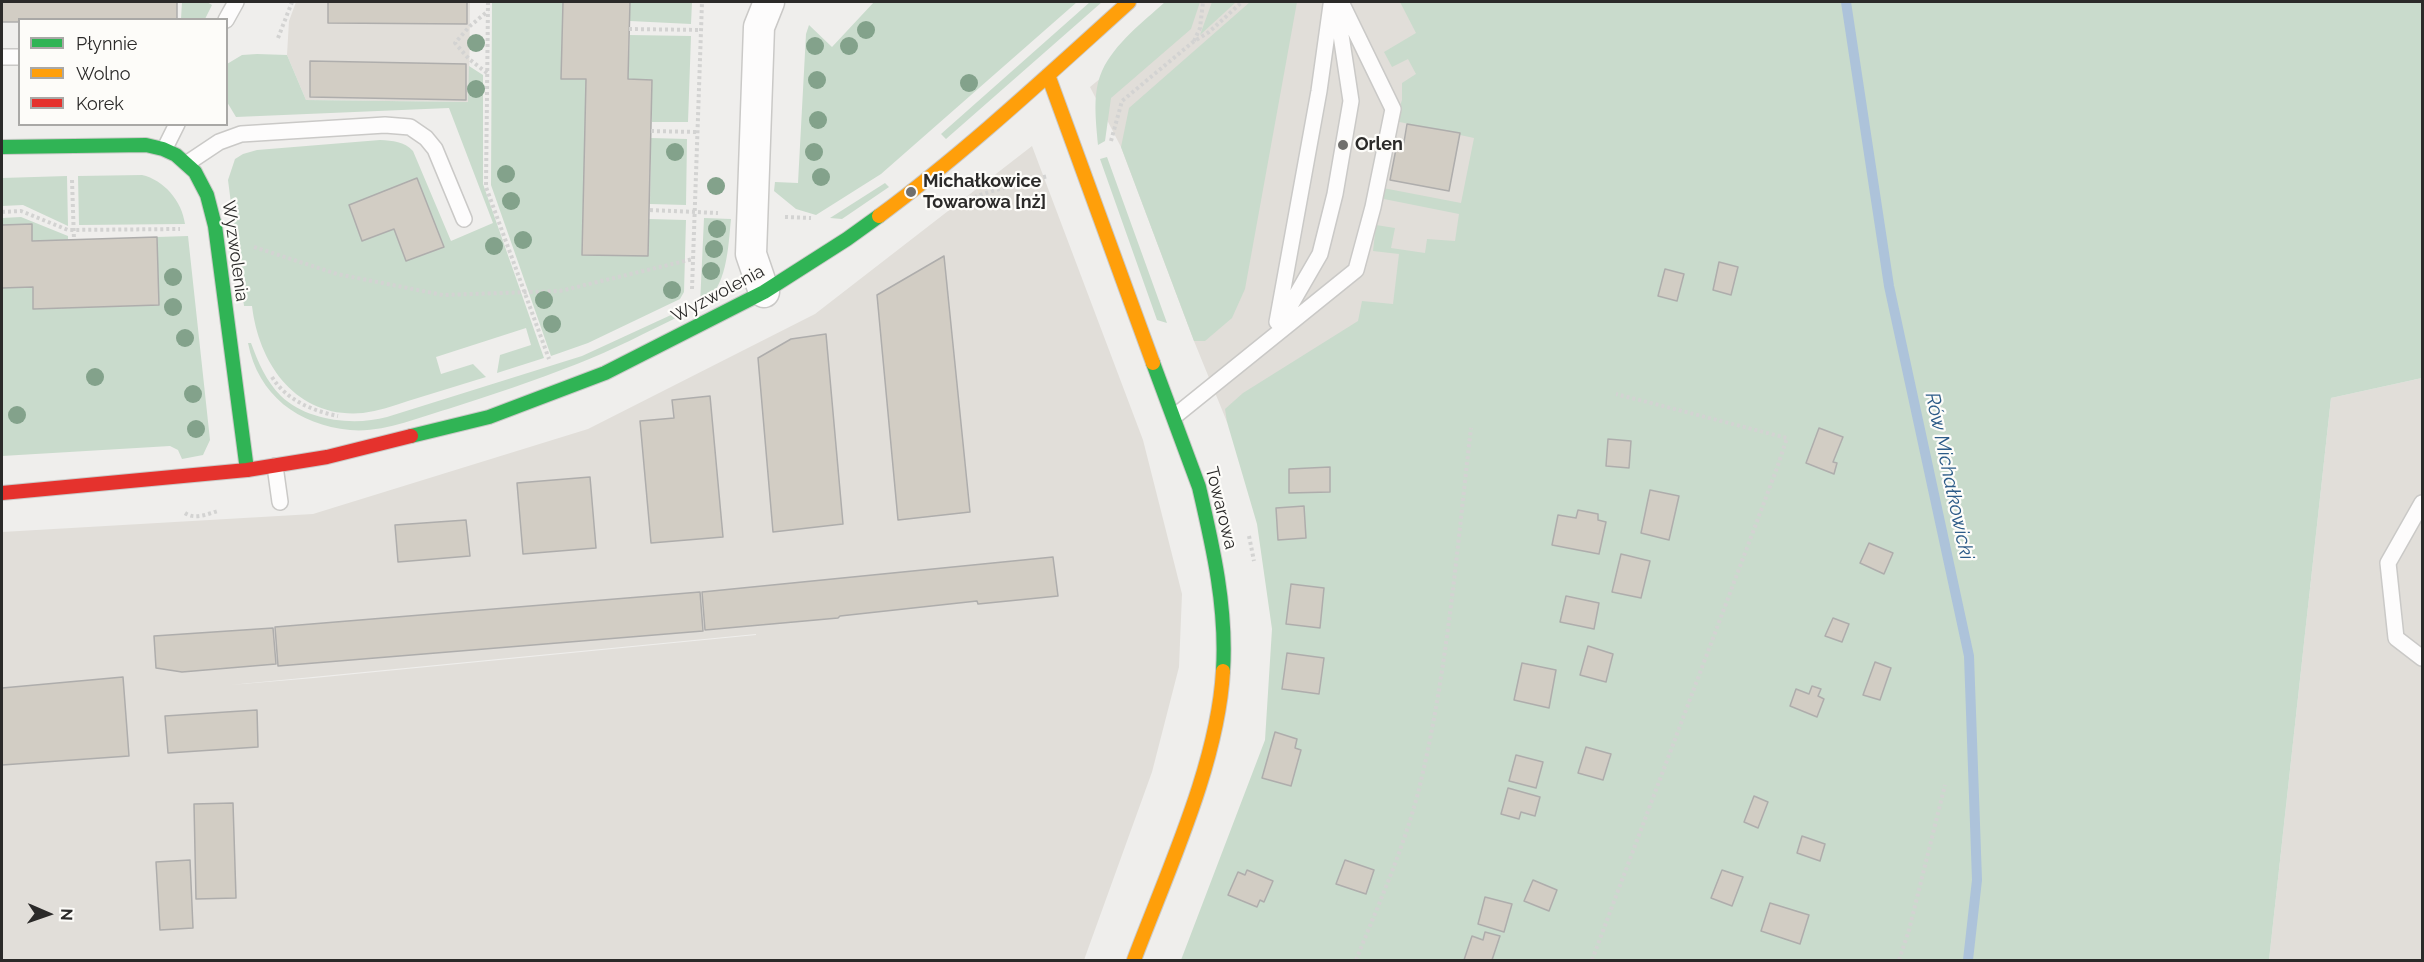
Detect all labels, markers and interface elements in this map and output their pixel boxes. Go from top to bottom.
legend [18,18,228,126]
text: Płynnie [76,33,137,54]
text: Wolno [76,63,130,84]
text: Korek [76,93,124,114]
place label: Orlen [1355,134,1403,156]
marker: Orlen [1336,138,1350,152]
place label: Michałkowice Towarowa [nż] [923,171,1046,213]
marker: Michałkowice Towarowa [nż] [904,185,918,199]
street label: Wyzwolenia [217,199,253,303]
street label: Wyzwolenia [668,261,768,327]
water label: Rów Michałkowicki [1920,390,1978,562]
street label: Towarowa [1200,465,1242,551]
north arrow [18,884,78,944]
text: N [57,908,76,921]

